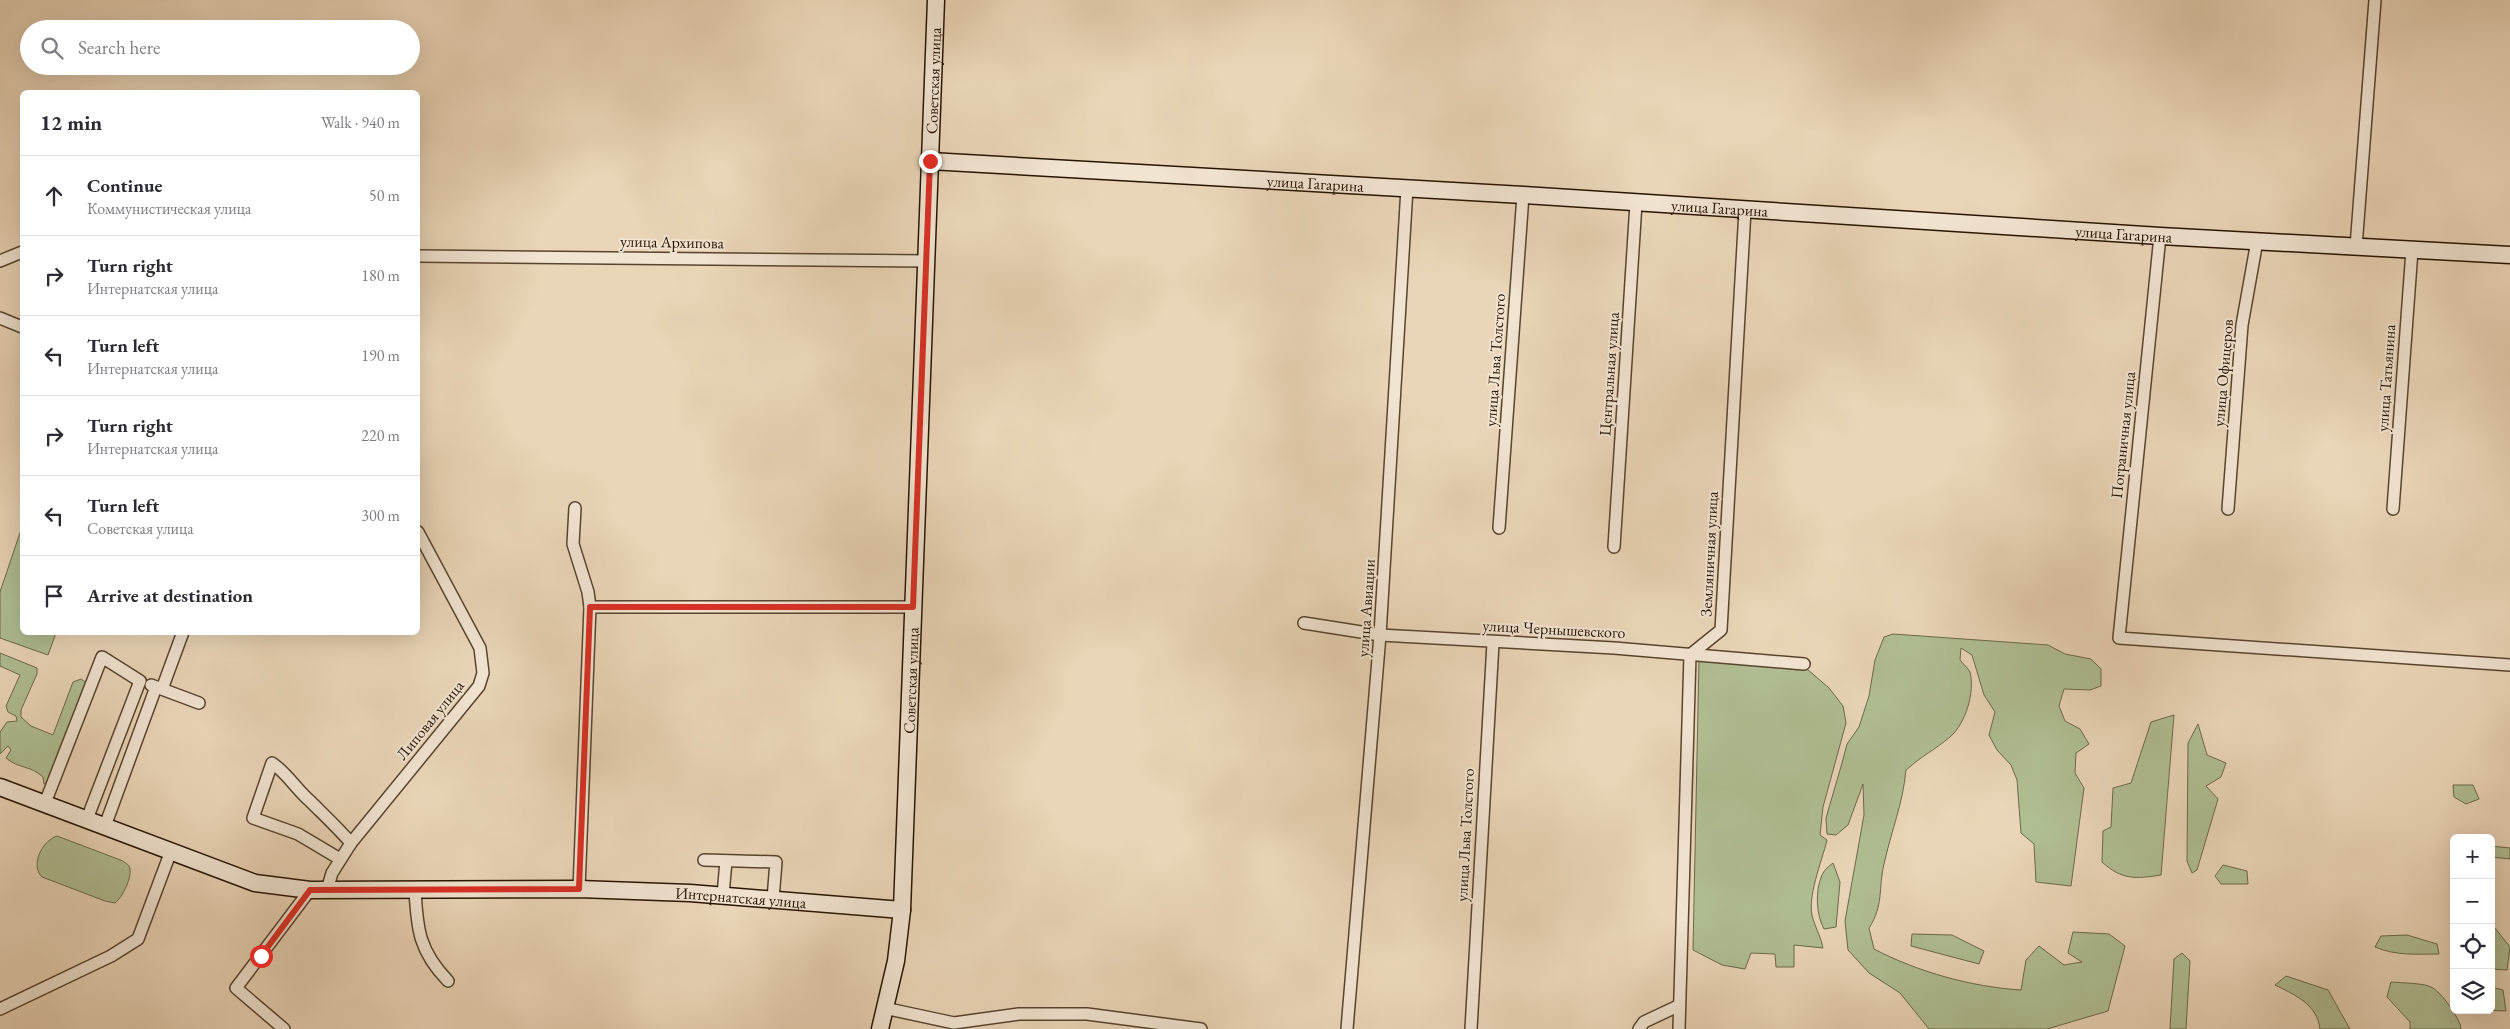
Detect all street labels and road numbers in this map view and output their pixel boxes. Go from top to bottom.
street label: Советская улица [920,26,945,135]
street label: улица Гагарина [1266,170,1365,196]
street label: улица Гагарина [1671,194,1769,221]
street label: улица Гагарина [2075,220,2173,247]
street label: улица Архипова [620,231,725,253]
street label: улица Льва Толстого [1480,293,1510,427]
street label: Центральная улица [1594,311,1624,437]
street label: улица Офицеров [2208,318,2238,428]
street label: улица Татьянина [2372,323,2400,432]
street label: Пограничная улица [2106,370,2140,500]
street label: Земляничная улица [1695,490,1723,617]
street label: улица Авиации [1352,558,1380,658]
street label: улица Чернышевского [1482,615,1626,643]
street label: Советская улица [898,626,923,734]
street label: Липовая улица [391,675,469,764]
street label: улица Льва Толстого [1451,768,1479,902]
street label: Интернатская улица [675,882,808,913]

